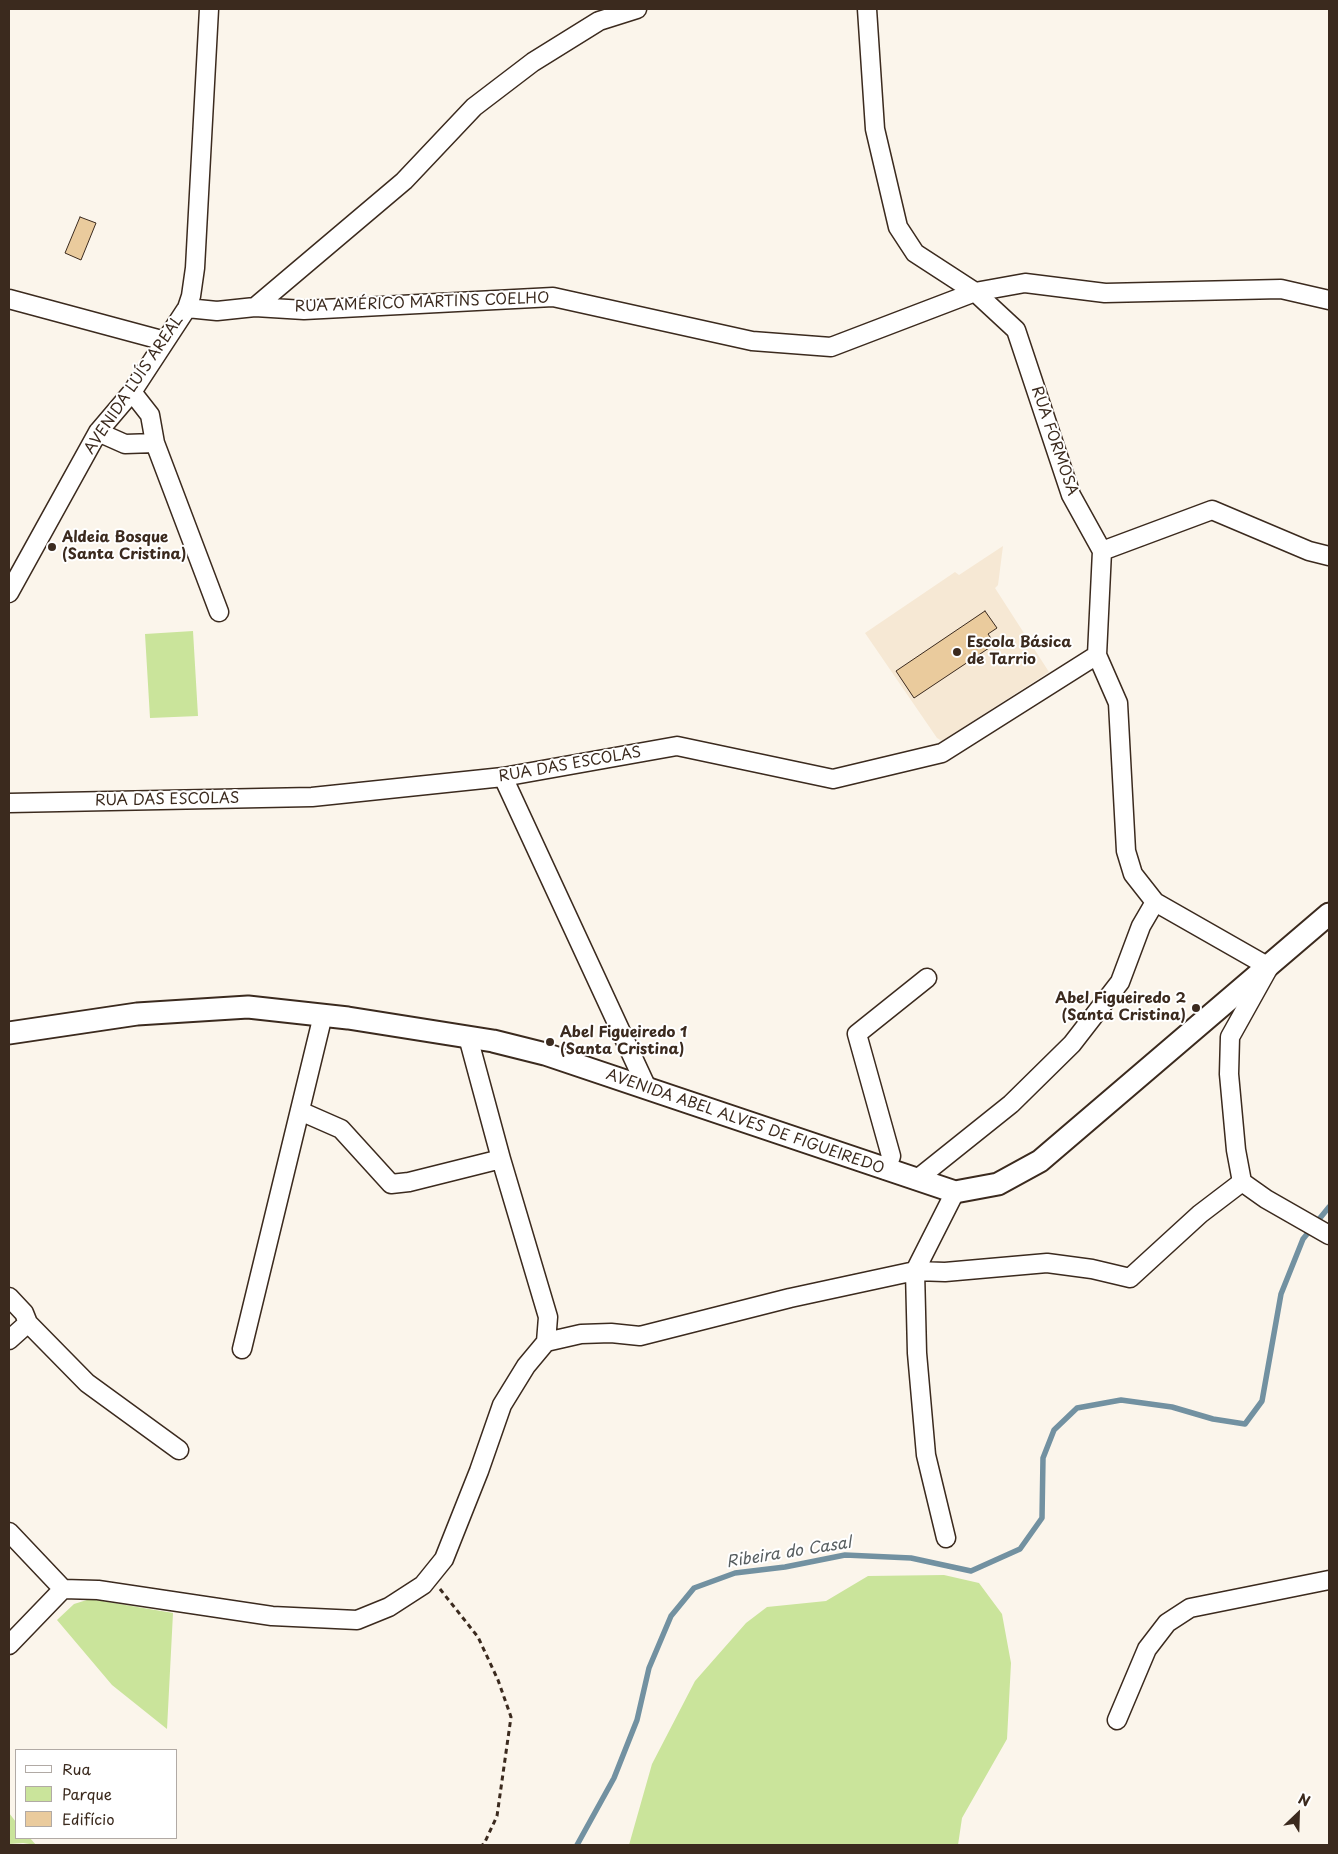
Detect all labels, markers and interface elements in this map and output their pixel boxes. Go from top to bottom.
street label: RUA AMÉRICO MARTINS COELHO [294,290,550,316]
street label: AVENIDA LUÍS AREAL [81,312,187,458]
street label: RUA FORMOSA [1027,384,1081,498]
place label: Aldeia Bosque (Santa Cristina) [62,529,186,564]
marker: Aldeia Bosque (Santa Cristina) [46,541,58,553]
place label: Escola Básica de Tarrio [967,634,1072,669]
marker: Escola Básica de Tarrio [951,646,963,658]
street label: RUA DAS ESCOLAS [497,744,643,786]
street label: RUA DAS ESCOLAS [95,790,239,810]
place label: Abel Figueiredo 2 (Santa Cristina) [1055,990,1186,1025]
marker: Abel Figueiredo 2 (Santa Cristina) [1190,1002,1202,1014]
place label: Abel Figueiredo 1 (Santa Cristina) [560,1024,687,1059]
marker: Abel Figueiredo 1 (Santa Cristina) [544,1036,556,1048]
street label: AVENIDA ABEL ALVES DE FIGUEIREDO [604,1066,886,1178]
water label: Ribeira do Casal [725,1534,853,1572]
legend [15,1749,178,1839]
text: Rua [62,1757,91,1780]
text: Parque [62,1782,112,1805]
text: N [1295,1788,1314,1812]
north arrow [1273,1789,1323,1839]
text: Edifício [62,1807,115,1830]

